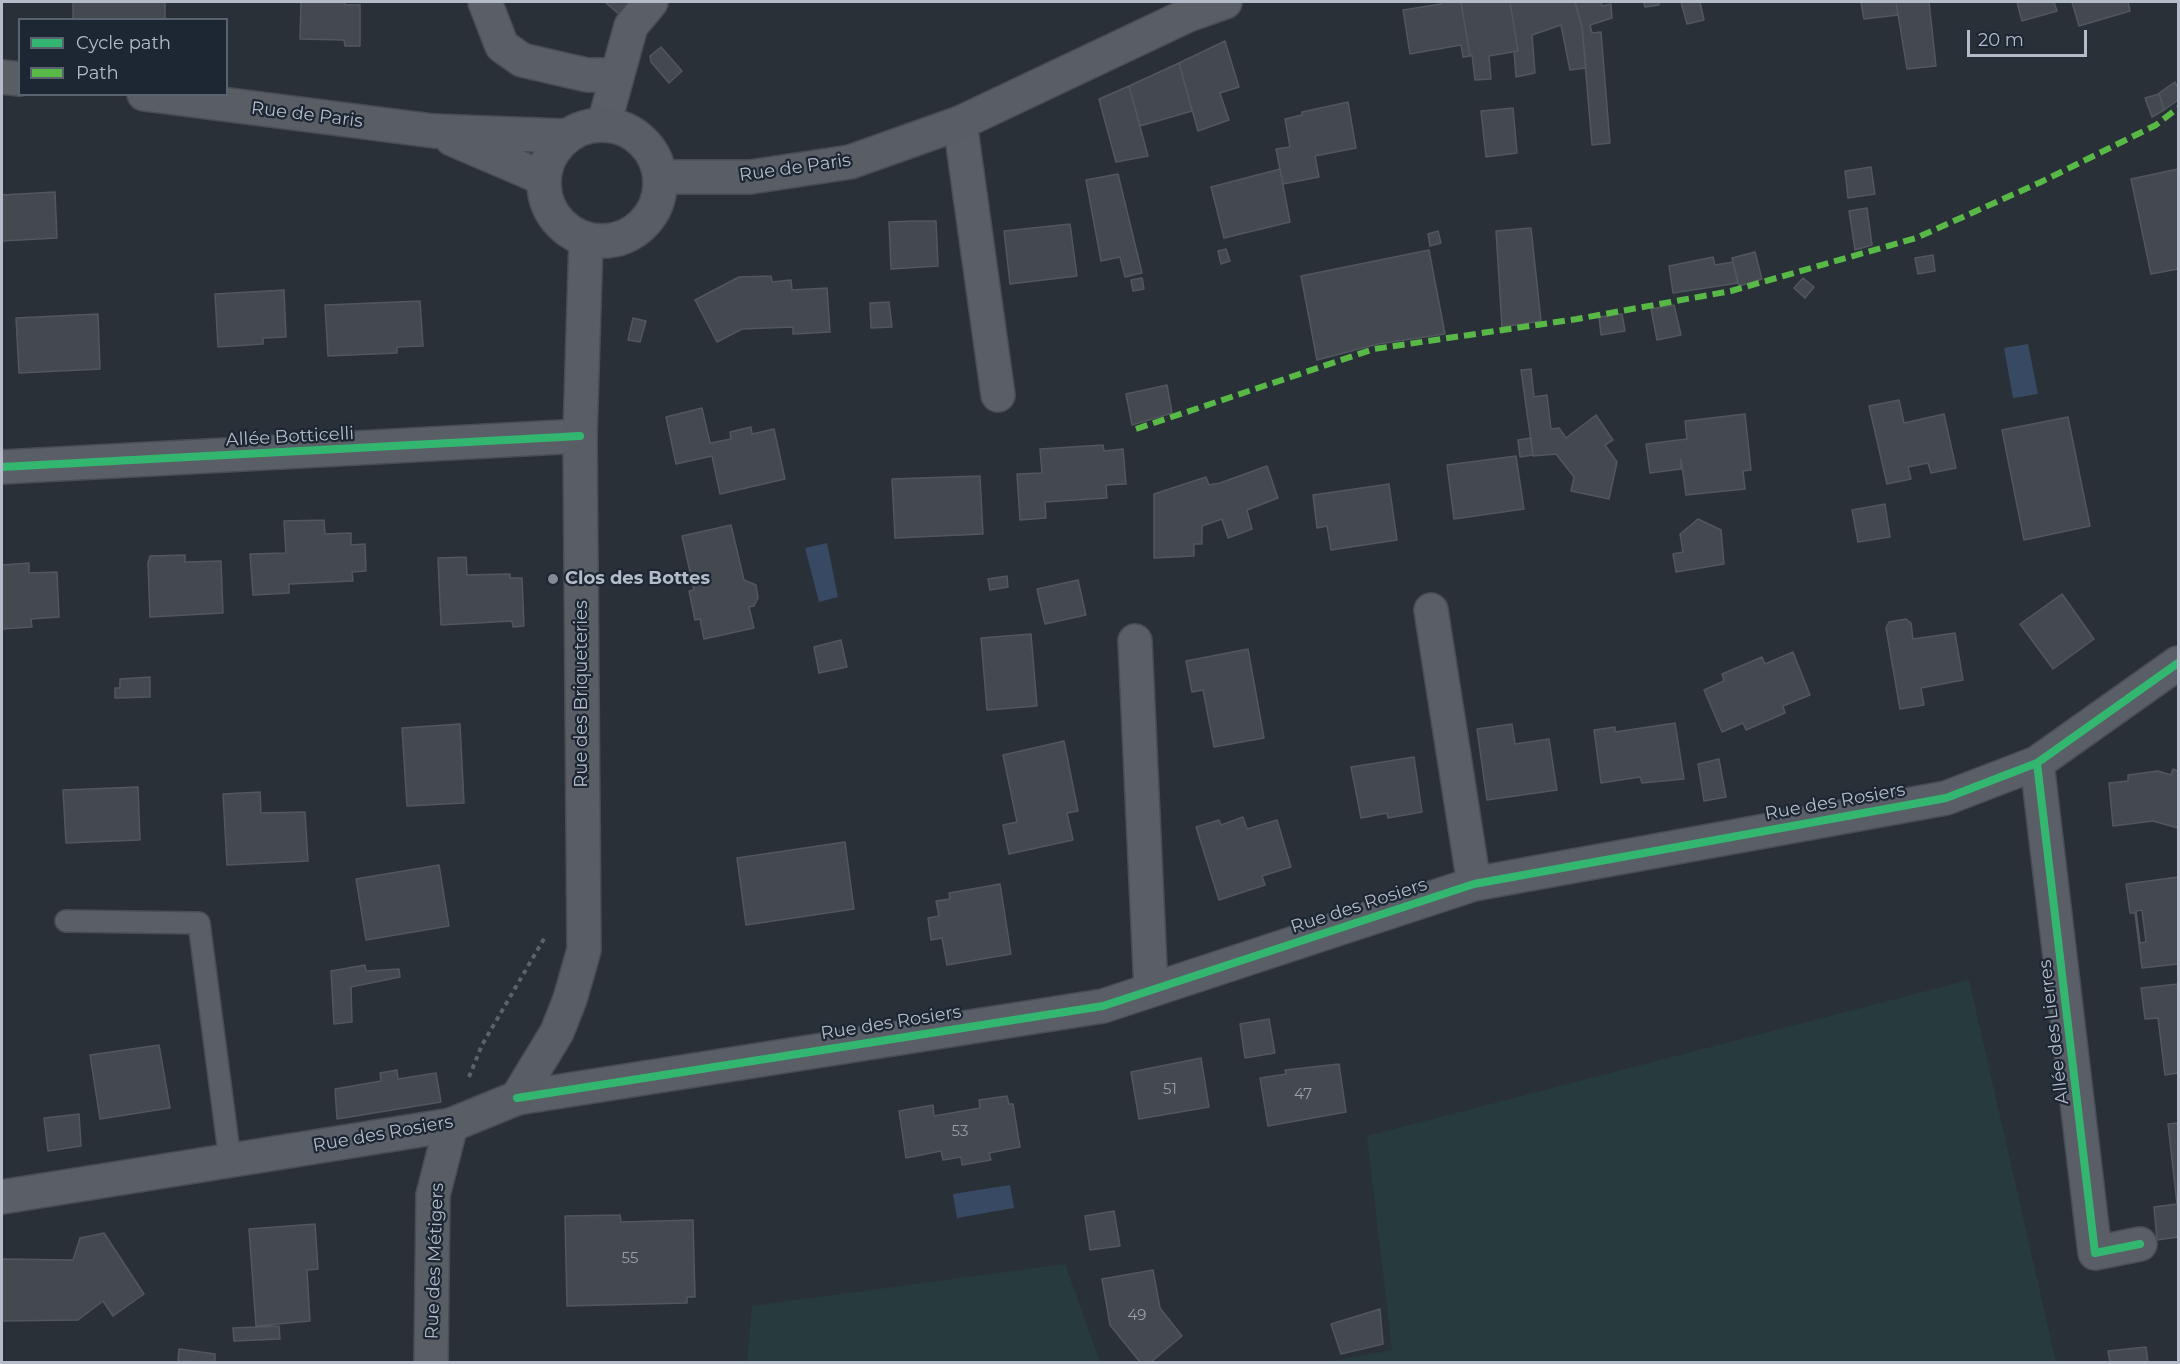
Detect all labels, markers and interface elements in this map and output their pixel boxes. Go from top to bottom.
legend [18,18,228,96]
scale bar [1970,18,2090,56]
text: 20 m [1978,29,2024,51]
text: Cycle path [76,32,171,54]
text: Path [76,62,119,84]
street label: Rue de Paris [250,97,364,133]
street label: Rue de Paris [738,149,852,187]
street label: Allée Botticelli [225,423,355,451]
place label: Clos des Bottes [565,568,710,590]
marker: Clos des Bottes [546,572,560,586]
street label: Rue des Briqueteries [571,600,593,788]
street label: Rue des Rosiers [1763,779,1907,825]
street label: Rue des Rosiers [1288,874,1430,938]
street label: Allée des Lierres [2034,958,2074,1106]
street label: Rue des Rosiers [819,1001,963,1045]
house number: 51 [1163,1081,1177,1099]
house number: 47 [1294,1086,1312,1104]
street label: Rue des Rosiers [311,1111,455,1157]
house number: 53 [952,1123,968,1141]
street label: Rue des Métigers [421,1182,449,1340]
house number: 55 [622,1250,638,1268]
house number: 49 [1128,1307,1146,1325]

